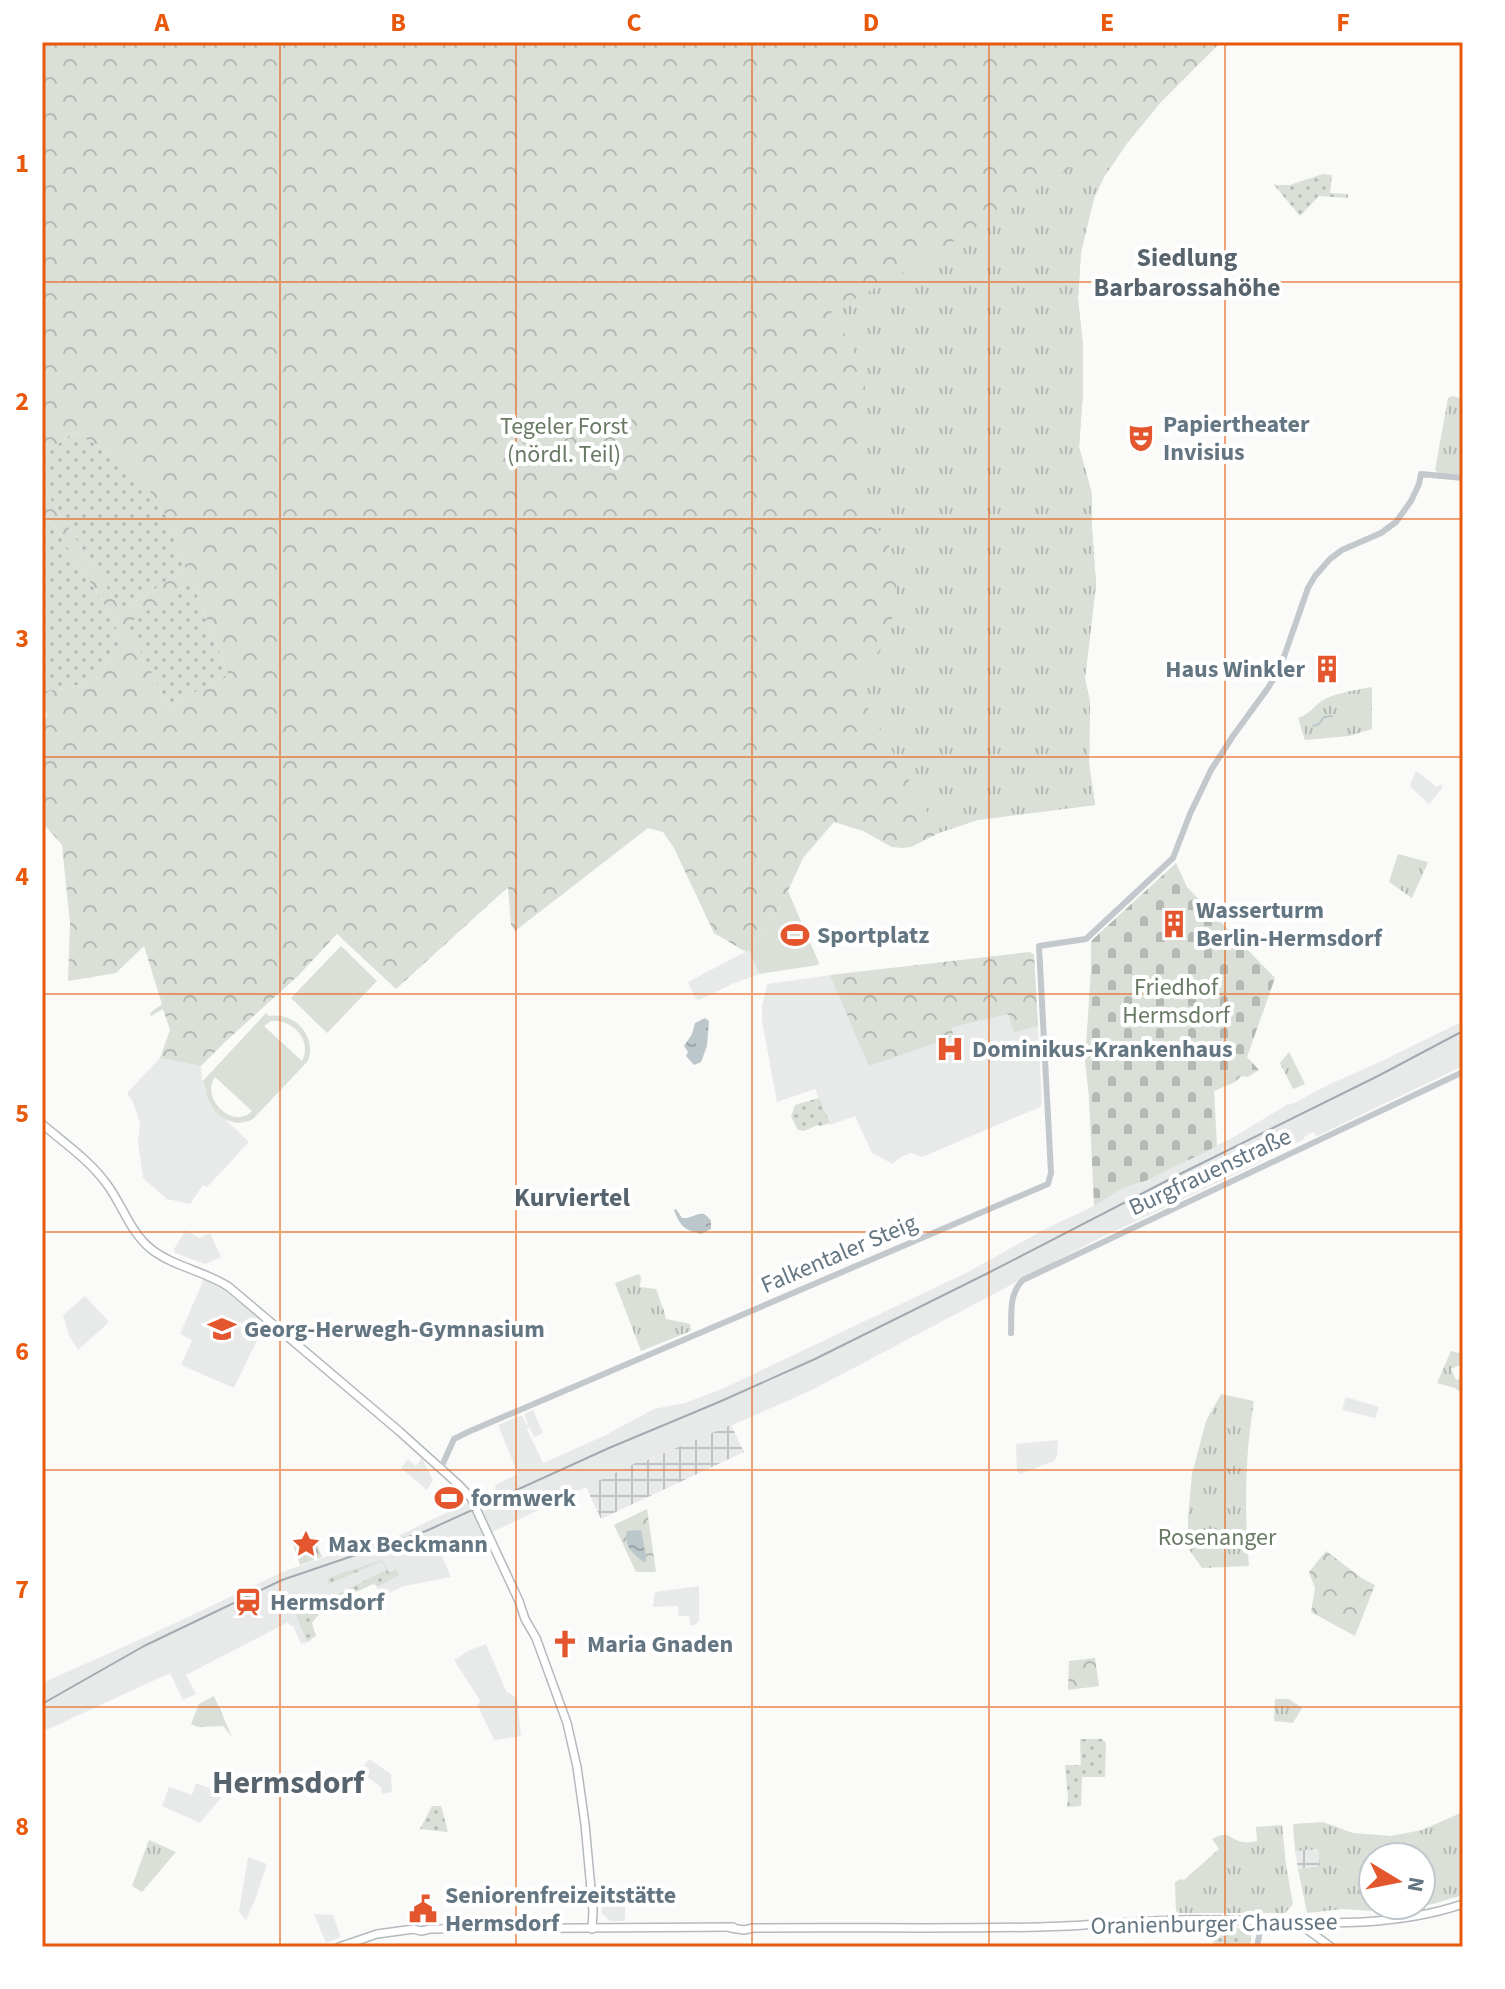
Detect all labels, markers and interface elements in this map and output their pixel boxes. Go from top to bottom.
text: A [154,4,171,41]
text: B [390,4,406,41]
text: C [626,4,642,41]
text: D [863,4,879,41]
text: E [1100,4,1114,41]
text: F [1336,4,1350,41]
text: 1 [15,145,29,182]
district label: Siedlung Barbarossahöhe [1094,239,1280,306]
text: 2 [15,383,29,420]
place label: Papiertheater Invisius [1163,407,1310,470]
park label: Tegeler Forst (nördl. Teil) [500,409,628,472]
theatre icon: Papiertheater Invisius [1126,423,1156,453]
text: 3 [15,620,29,657]
place label: Haus Winkler [1165,652,1305,687]
building icon: Haus Winkler [1312,654,1342,684]
text: 4 [15,858,29,895]
place label: Wasserturm Berlin-Hermsdorf [1196,893,1383,956]
building icon: Wasserturm Berlin-Hermsdorf [1159,909,1189,939]
place label: Sportplatz [817,918,929,953]
sports icon: Sportplatz [780,920,810,950]
park label: Friedhof Hermsdorf [1122,970,1231,1033]
place label: Dominikus-Krankenhaus [972,1032,1233,1067]
hospital icon: Dominikus-Krankenhaus [935,1034,965,1064]
text: 5 [15,1095,29,1132]
street label: Burgfrauenstraße [1123,1119,1297,1225]
district label: Kurviertel [514,1179,631,1216]
street label: Falkentaler Steig [756,1205,922,1303]
place label: Georg-Herwegh-Gymnasium [244,1312,545,1347]
school or university icon: Georg-Herwegh-Gymnasium [207,1314,237,1344]
text: 6 [15,1333,29,1370]
place label: formwerk [471,1481,577,1516]
sports icon: formwerk [434,1483,464,1513]
park label: Rosenanger [1158,1520,1277,1555]
place label: Max Beckmann [328,1527,488,1562]
place icon: Max Beckmann [291,1529,321,1559]
text: 7 [15,1571,29,1608]
place label: Hermsdorf [270,1585,385,1620]
station icon: Hermsdorf [233,1587,263,1617]
place label: Maria Gnaden [587,1627,733,1662]
church icon: Maria Gnaden [550,1629,580,1659]
district label: Hermsdorf [212,1760,365,1806]
text: 8 [15,1808,29,1845]
north arrow [1357,1841,1437,1921]
text: N [1399,1874,1433,1894]
place label: Seniorenfreizeitstätte Hermsdorf [445,1878,676,1941]
public building icon: Seniorenfreizeitstätte Hermsdorf [408,1894,438,1924]
street label: Oranienburger Chaussee [1090,1904,1338,1944]

